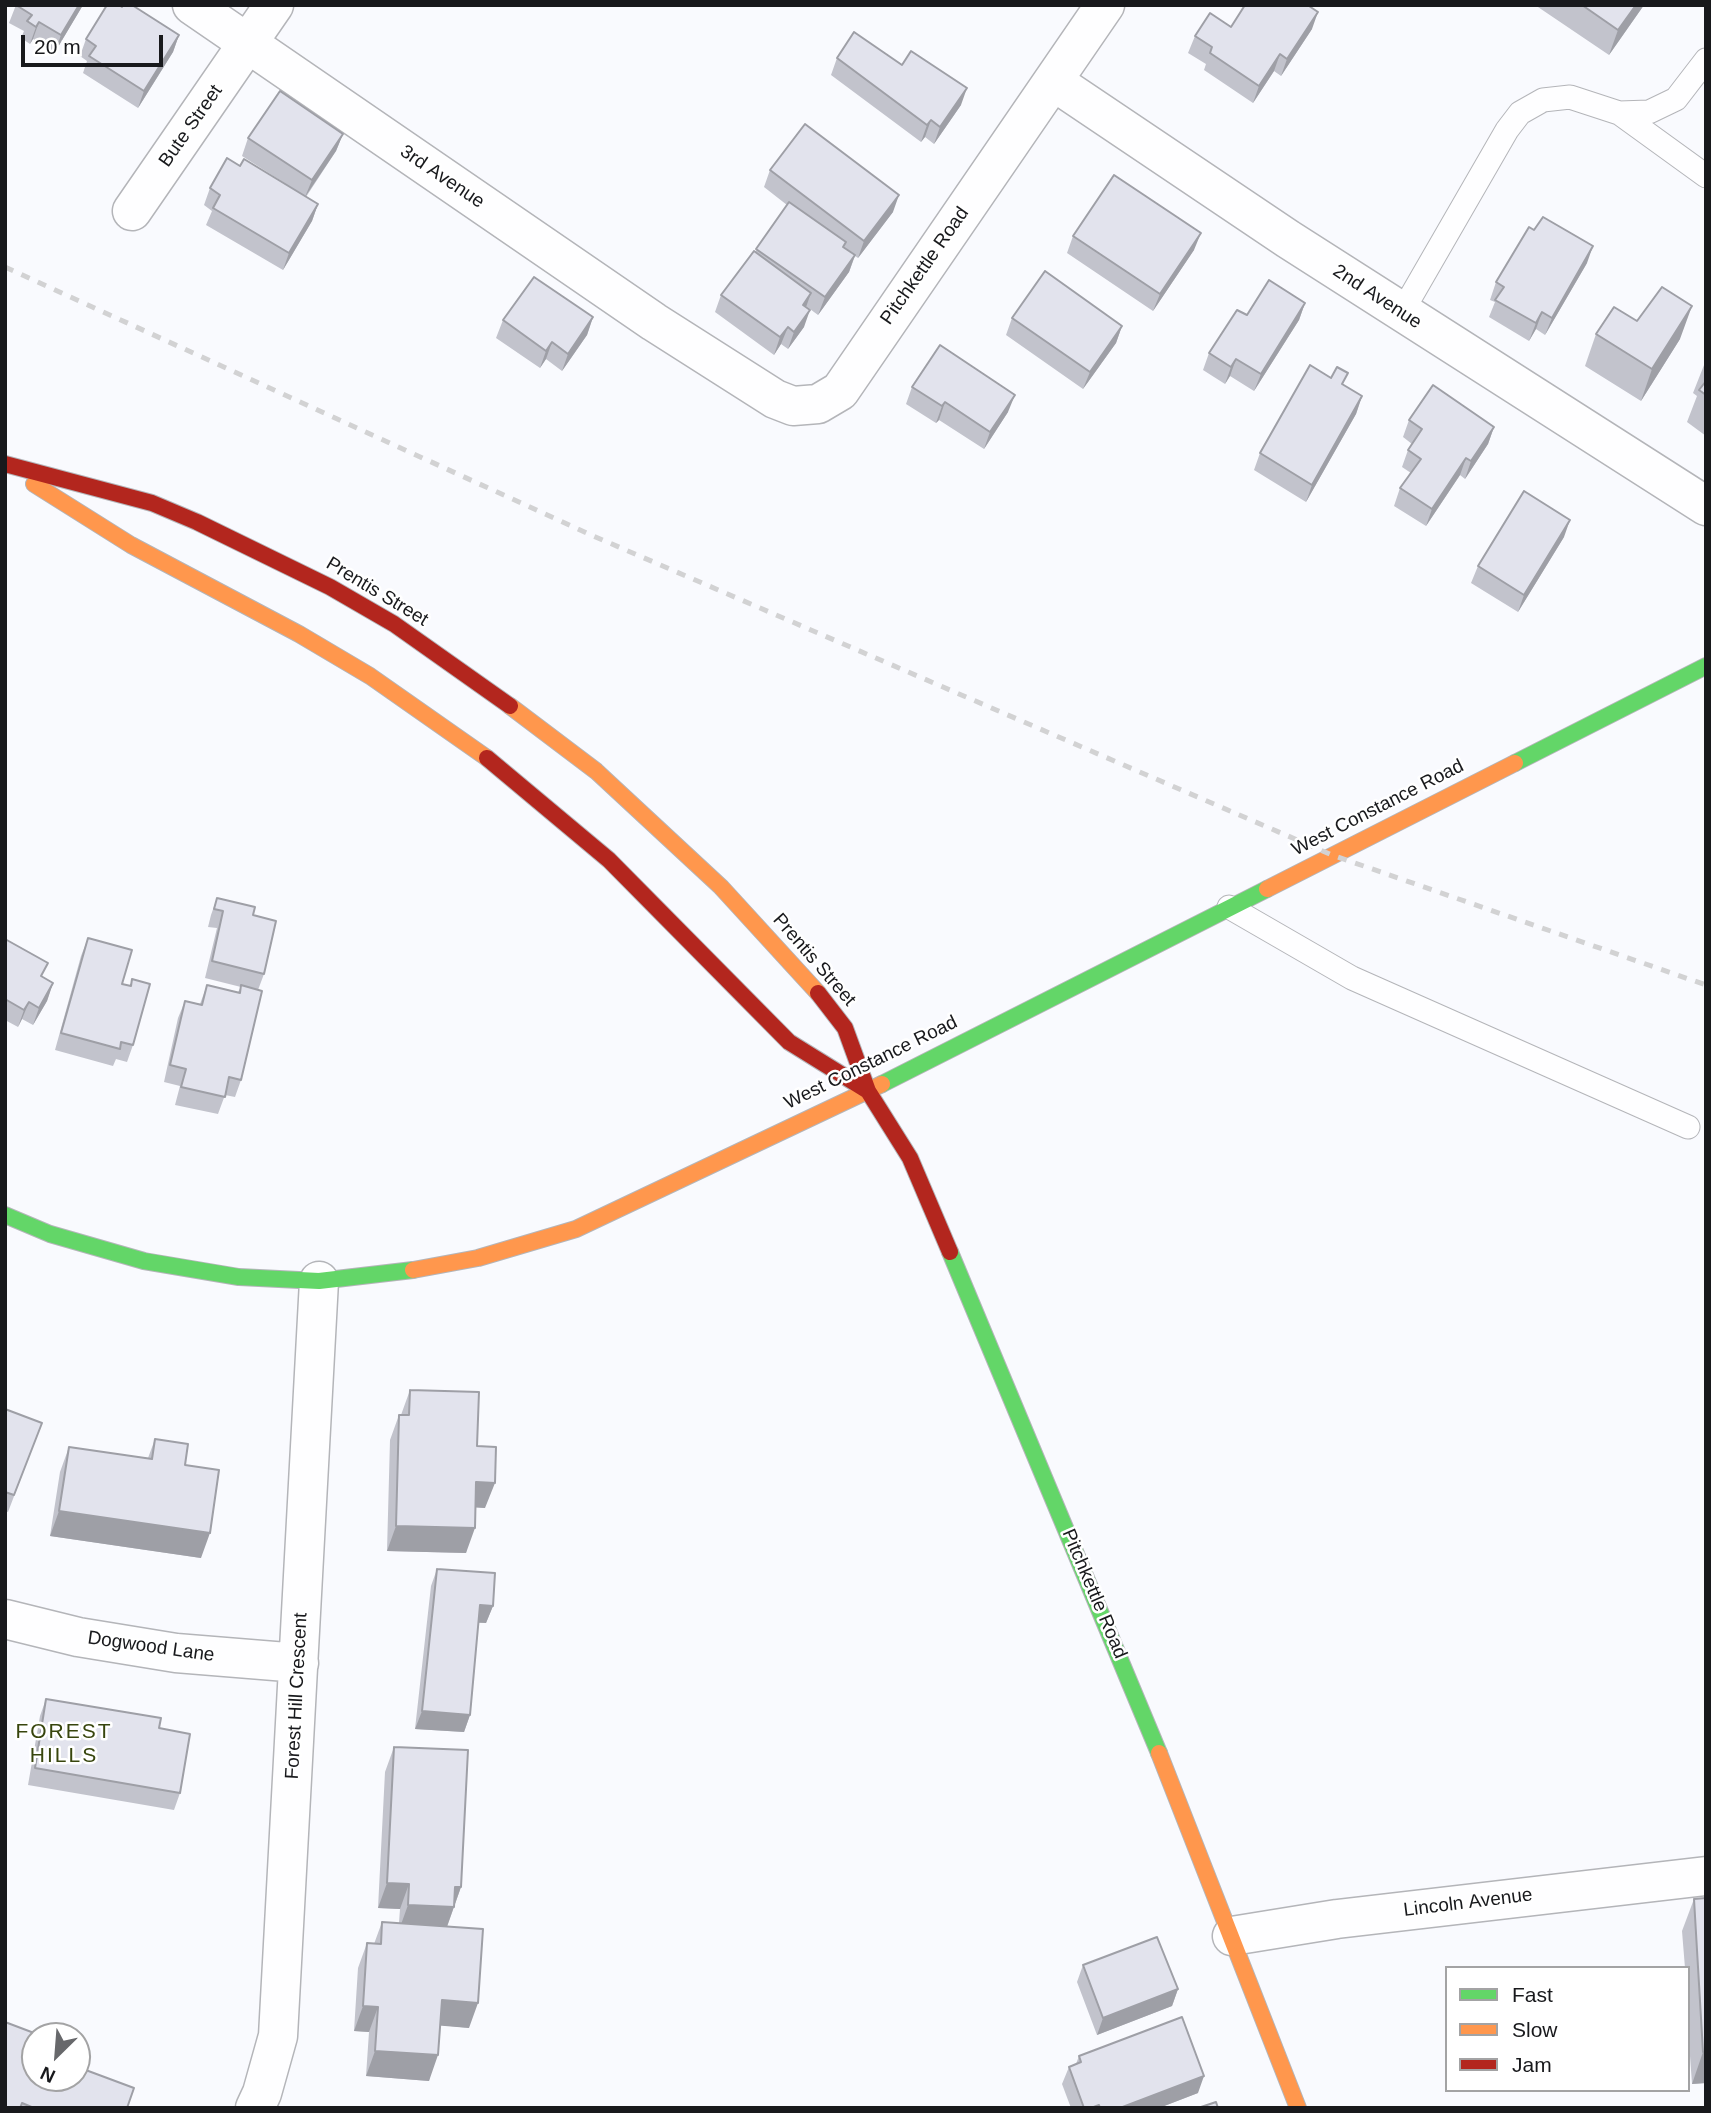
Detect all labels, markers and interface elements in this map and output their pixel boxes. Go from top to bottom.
scale bar [24,21,166,65]
text: 20 m [34,35,81,58]
street label: Bute Street [154,81,228,171]
street label: 3rd Avenue [395,140,489,214]
street label: Pitchkettle Road [876,203,974,329]
street label: 2nd Avenue [1328,260,1426,334]
street label: Prentis Street [322,553,432,631]
street label: West Constance Road [1288,755,1468,861]
street label: Prentis Street [768,909,860,1011]
street label: West Constance Road [781,1011,961,1115]
street label: Pitchkettle Road [1056,1526,1132,1662]
street label: Forest Hill Crescent [281,1612,313,1780]
street label: Dogwood Lane [86,1627,216,1667]
district label: FOREST HILLS [16,1719,112,1769]
street label: Lincoln Avenue [1402,1884,1534,1922]
legend [1445,1966,1690,2092]
text: Fast [1512,1983,1553,2006]
text: Slow [1512,2018,1558,2041]
north arrow [21,2022,91,2092]
text: Jam [1512,2053,1552,2076]
text: N [37,2062,58,2087]

